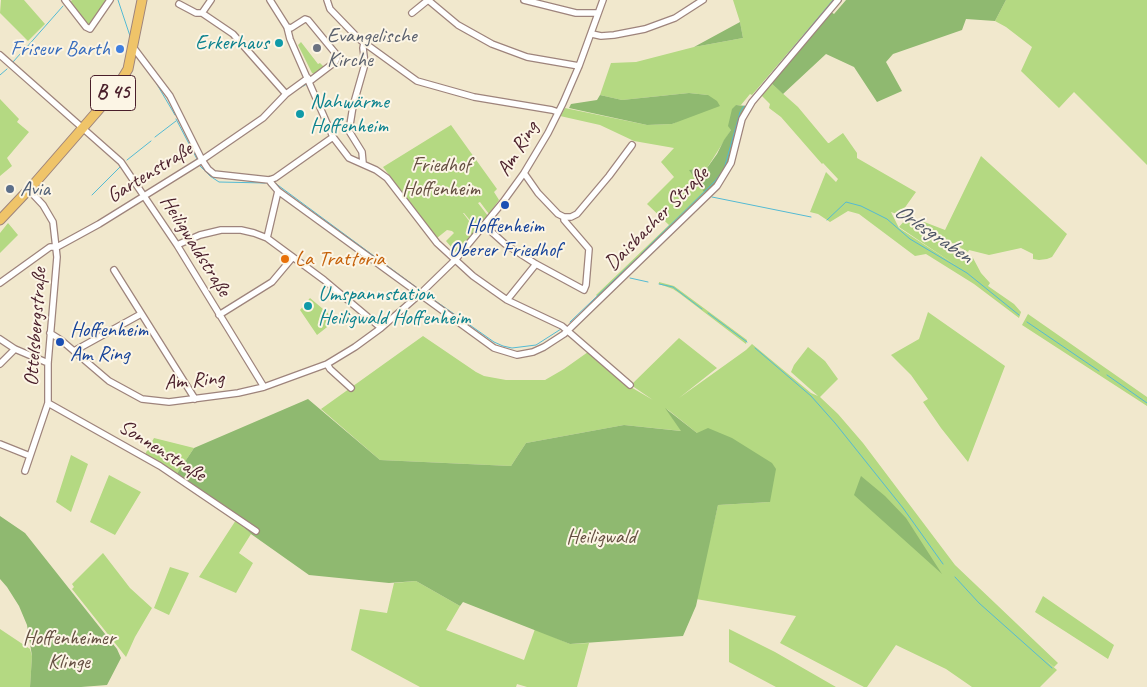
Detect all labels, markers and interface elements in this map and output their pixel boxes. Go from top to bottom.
place label: Evangelische Kirche [327,23,417,73]
place label: Erkerhaus [195,30,269,56]
place label: Friseur Barth [11,36,110,62]
marker: Erkerhaus [273,37,285,49]
marker: Evangelische Kirche [311,42,323,54]
marker: Friseur Barth [114,43,126,55]
road number: B 45 [90,76,136,110]
place label: Nahwärme Hoffenheim [310,89,389,139]
marker: Nahwärme Hoffenheim [294,108,306,120]
street label: Am Ring [492,117,544,181]
street label: Gartenstraße [103,137,197,209]
park label: Friedhof Hoffenheim [402,152,480,202]
street label: Daisbacher Straße [600,162,714,276]
place label: Avia [20,176,50,202]
marker: Avia [4,183,16,195]
street label: Heiligwaldstraße [154,191,236,301]
water label: Orlesgraben [889,198,977,270]
marker: Hoffenheim Oberer Friedhof [499,199,511,211]
place label: Hoffenheim Oberer Friedhof [449,213,561,263]
place label: La Trattoria [295,246,385,272]
marker: La Trattoria [279,253,291,265]
street label: Ottelsbergstraße [19,267,53,387]
place label: Umspannstation Heiligwald Hoffenheim [318,281,470,331]
marker: Umspannstation Heiligwald Hoffenheim [302,300,314,312]
place label: Hoffenheim Am Ring [70,317,148,367]
marker: Hoffenheim Am Ring [54,336,66,348]
street label: Am Ring [163,366,225,396]
street label: Sonnenstraße [114,414,210,488]
park label: Heiligwald [566,524,636,550]
park label: Hoffenheimer Klinge [23,625,115,675]

